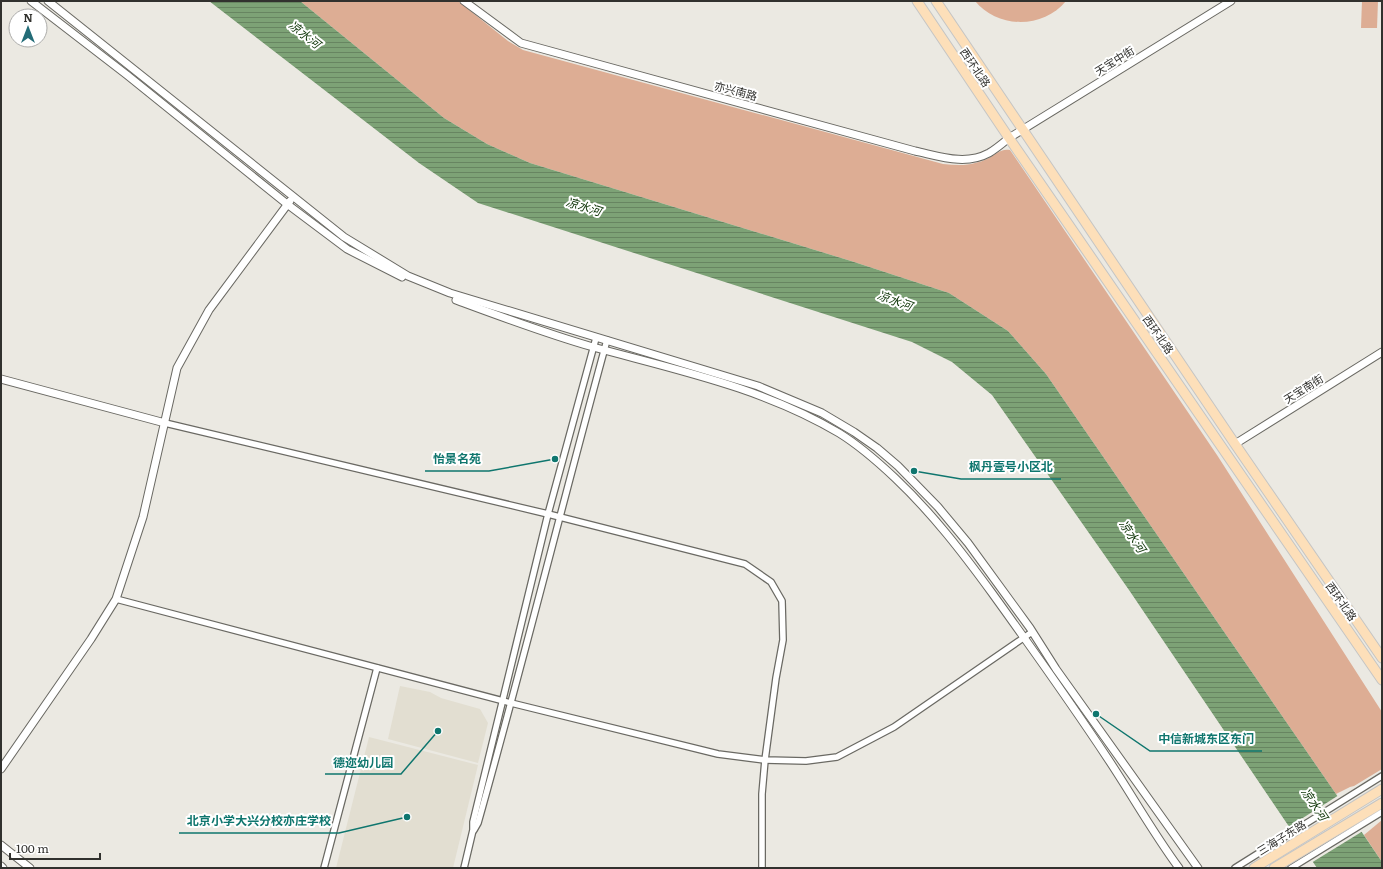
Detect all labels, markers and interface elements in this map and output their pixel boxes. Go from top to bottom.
north arrow [8,8,48,48]
text: N [23,9,33,25]
water label: 凉水河 [285,16,326,53]
street label: 天宝中街 [1091,42,1137,78]
street label: 西环北路 [957,44,995,90]
street label: 亦兴南路 [713,77,759,103]
water label: 凉水河 [564,192,606,220]
water label: 凉水河 [875,285,917,315]
street label: 西环北路 [1140,311,1178,357]
street label: 天宝南街 [1280,370,1326,406]
callout: 怡景名苑 [425,447,489,471]
text: 怡景名苑 [433,449,481,467]
callout: 枫丹壹号小区北 [961,455,1061,479]
text: 枫丹壹号小区北 [969,457,1053,475]
water label: 凉水河 [1115,516,1152,558]
street label: 西环北路 [1323,578,1361,624]
callout: 中信新城东区东门 [1150,727,1262,751]
text: 中信新城东区东门 [1158,729,1254,747]
callout: 德迩幼儿园 [325,750,401,774]
text: 德迩幼儿园 [333,753,393,771]
water label: 凉水河 [1297,784,1334,826]
callout: 北京小学大兴分校亦庄学校 [179,809,339,833]
text: 北京小学大兴分校亦庄学校 [187,811,331,829]
street label: 三海子东路 [1253,816,1309,858]
scale bar [10,835,100,861]
text: 100 m [16,839,49,857]

